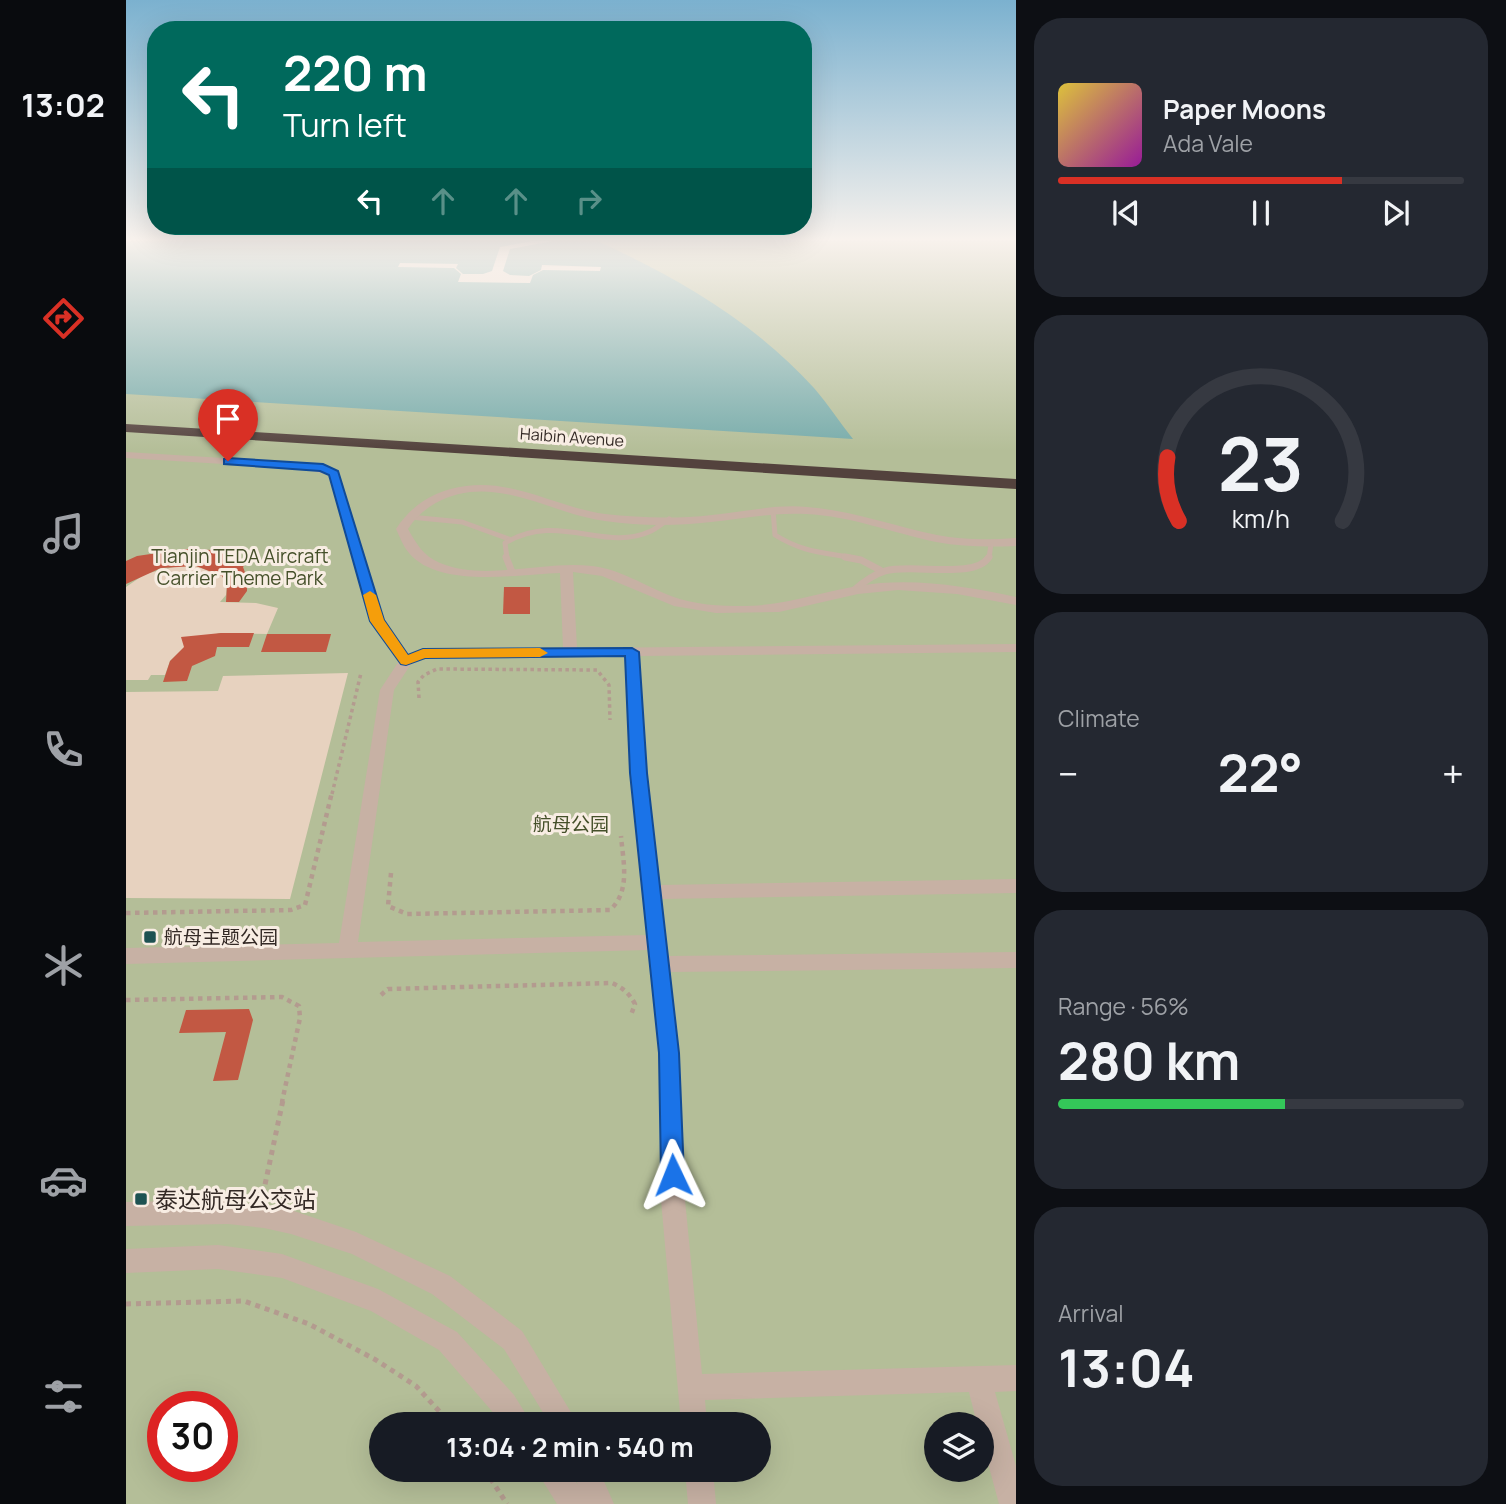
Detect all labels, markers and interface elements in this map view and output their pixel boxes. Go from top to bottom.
text: 220 m [283,39,427,106]
icon: left [168,49,259,140]
text: 13:02 [21,83,105,127]
text: Paper Moons [1163,91,1326,127]
text: Turn left [283,103,407,147]
text: Ada Vale [1163,127,1253,159]
icon: left [351,182,389,220]
icon: ahead [424,182,462,220]
icon: ahead [497,182,535,220]
icon: right [570,182,608,220]
icon: previous [1107,194,1145,232]
icon: pause [1242,194,1280,232]
icon: next [1377,194,1415,232]
icon: directions [39,294,88,343]
pin [198,389,258,461]
icon: arrive [209,400,247,438]
text: 23 [1218,413,1304,513]
street label: Haibin Avenue [519,422,625,452]
text: km/h [1232,501,1290,536]
icon: music [39,509,88,558]
park label: Tianjin TEDA Aircraft Carrier Theme Park [151,543,329,591]
text: Climate [1058,702,1140,734]
icon: phone [39,725,88,774]
text: 22° [1218,737,1303,808]
text: − [1058,747,1079,799]
text: + [1442,747,1464,799]
park label: 航母公园 [533,811,609,837]
place label: 航母主题公园 [164,924,278,950]
marker: 航母主题公园 [142,929,158,945]
icon: climate [39,941,88,990]
text: Range · 56% [1058,990,1189,1022]
text: 280 km [1058,1025,1240,1096]
position arrow [636,1138,710,1212]
icon: car [39,1156,88,1205]
place label: 泰达航母公交站 [155,1183,316,1215]
marker: 泰达航母公交站 [133,1191,149,1207]
text: Arrival [1058,1297,1124,1329]
text: 13:04 [1058,1332,1195,1403]
icon: filters [39,1372,88,1421]
speed limit sign: 30 [147,1391,238,1482]
map controls [924,1412,994,1482]
button: layers [924,1412,994,1482]
text: 13:04 · 2 min · 540 m [446,1429,694,1465]

